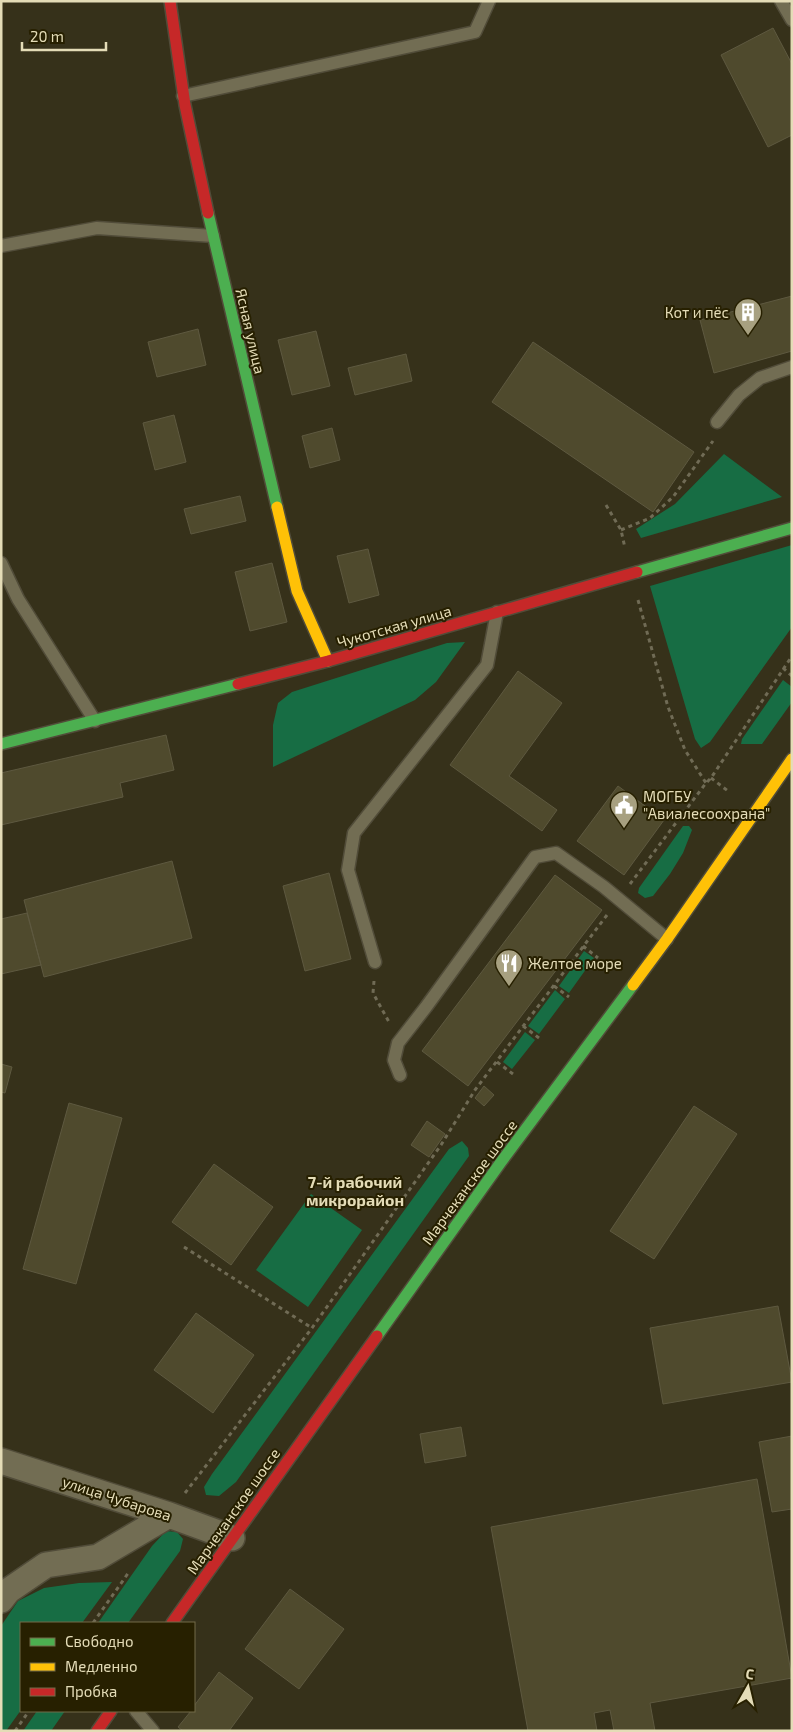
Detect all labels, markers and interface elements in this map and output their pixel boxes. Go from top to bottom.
scale bar [22,20,106,52]
text: 20 m [30,27,64,45]
street label: Ясная улица [231,287,270,376]
building icon: Кот и пёс [733,297,763,336]
place label: Кот и пёс [665,303,729,321]
street label: Чукотская улица [335,601,454,652]
place label: МОГБУ "Авиалесоохрана" [643,787,770,822]
public building icon: МОГБУ "Авиалесоохрана" [609,790,639,829]
restaurant icon: Желтое море [494,948,524,987]
place label: Желтое море [528,954,622,972]
street label: Марчеканское шоссе [418,1116,520,1248]
district label: 7-й рабочий микрорайон [306,1172,404,1209]
street label: Марчеканское шоссе [183,1444,283,1578]
street label: улица Чубарова [60,1472,174,1525]
legend [20,1622,195,1712]
text: Свободно [65,1632,134,1650]
text: Медленно [65,1657,138,1675]
north arrow [723,1662,773,1712]
text: С [745,1665,755,1683]
text: Пробка [65,1682,117,1700]

